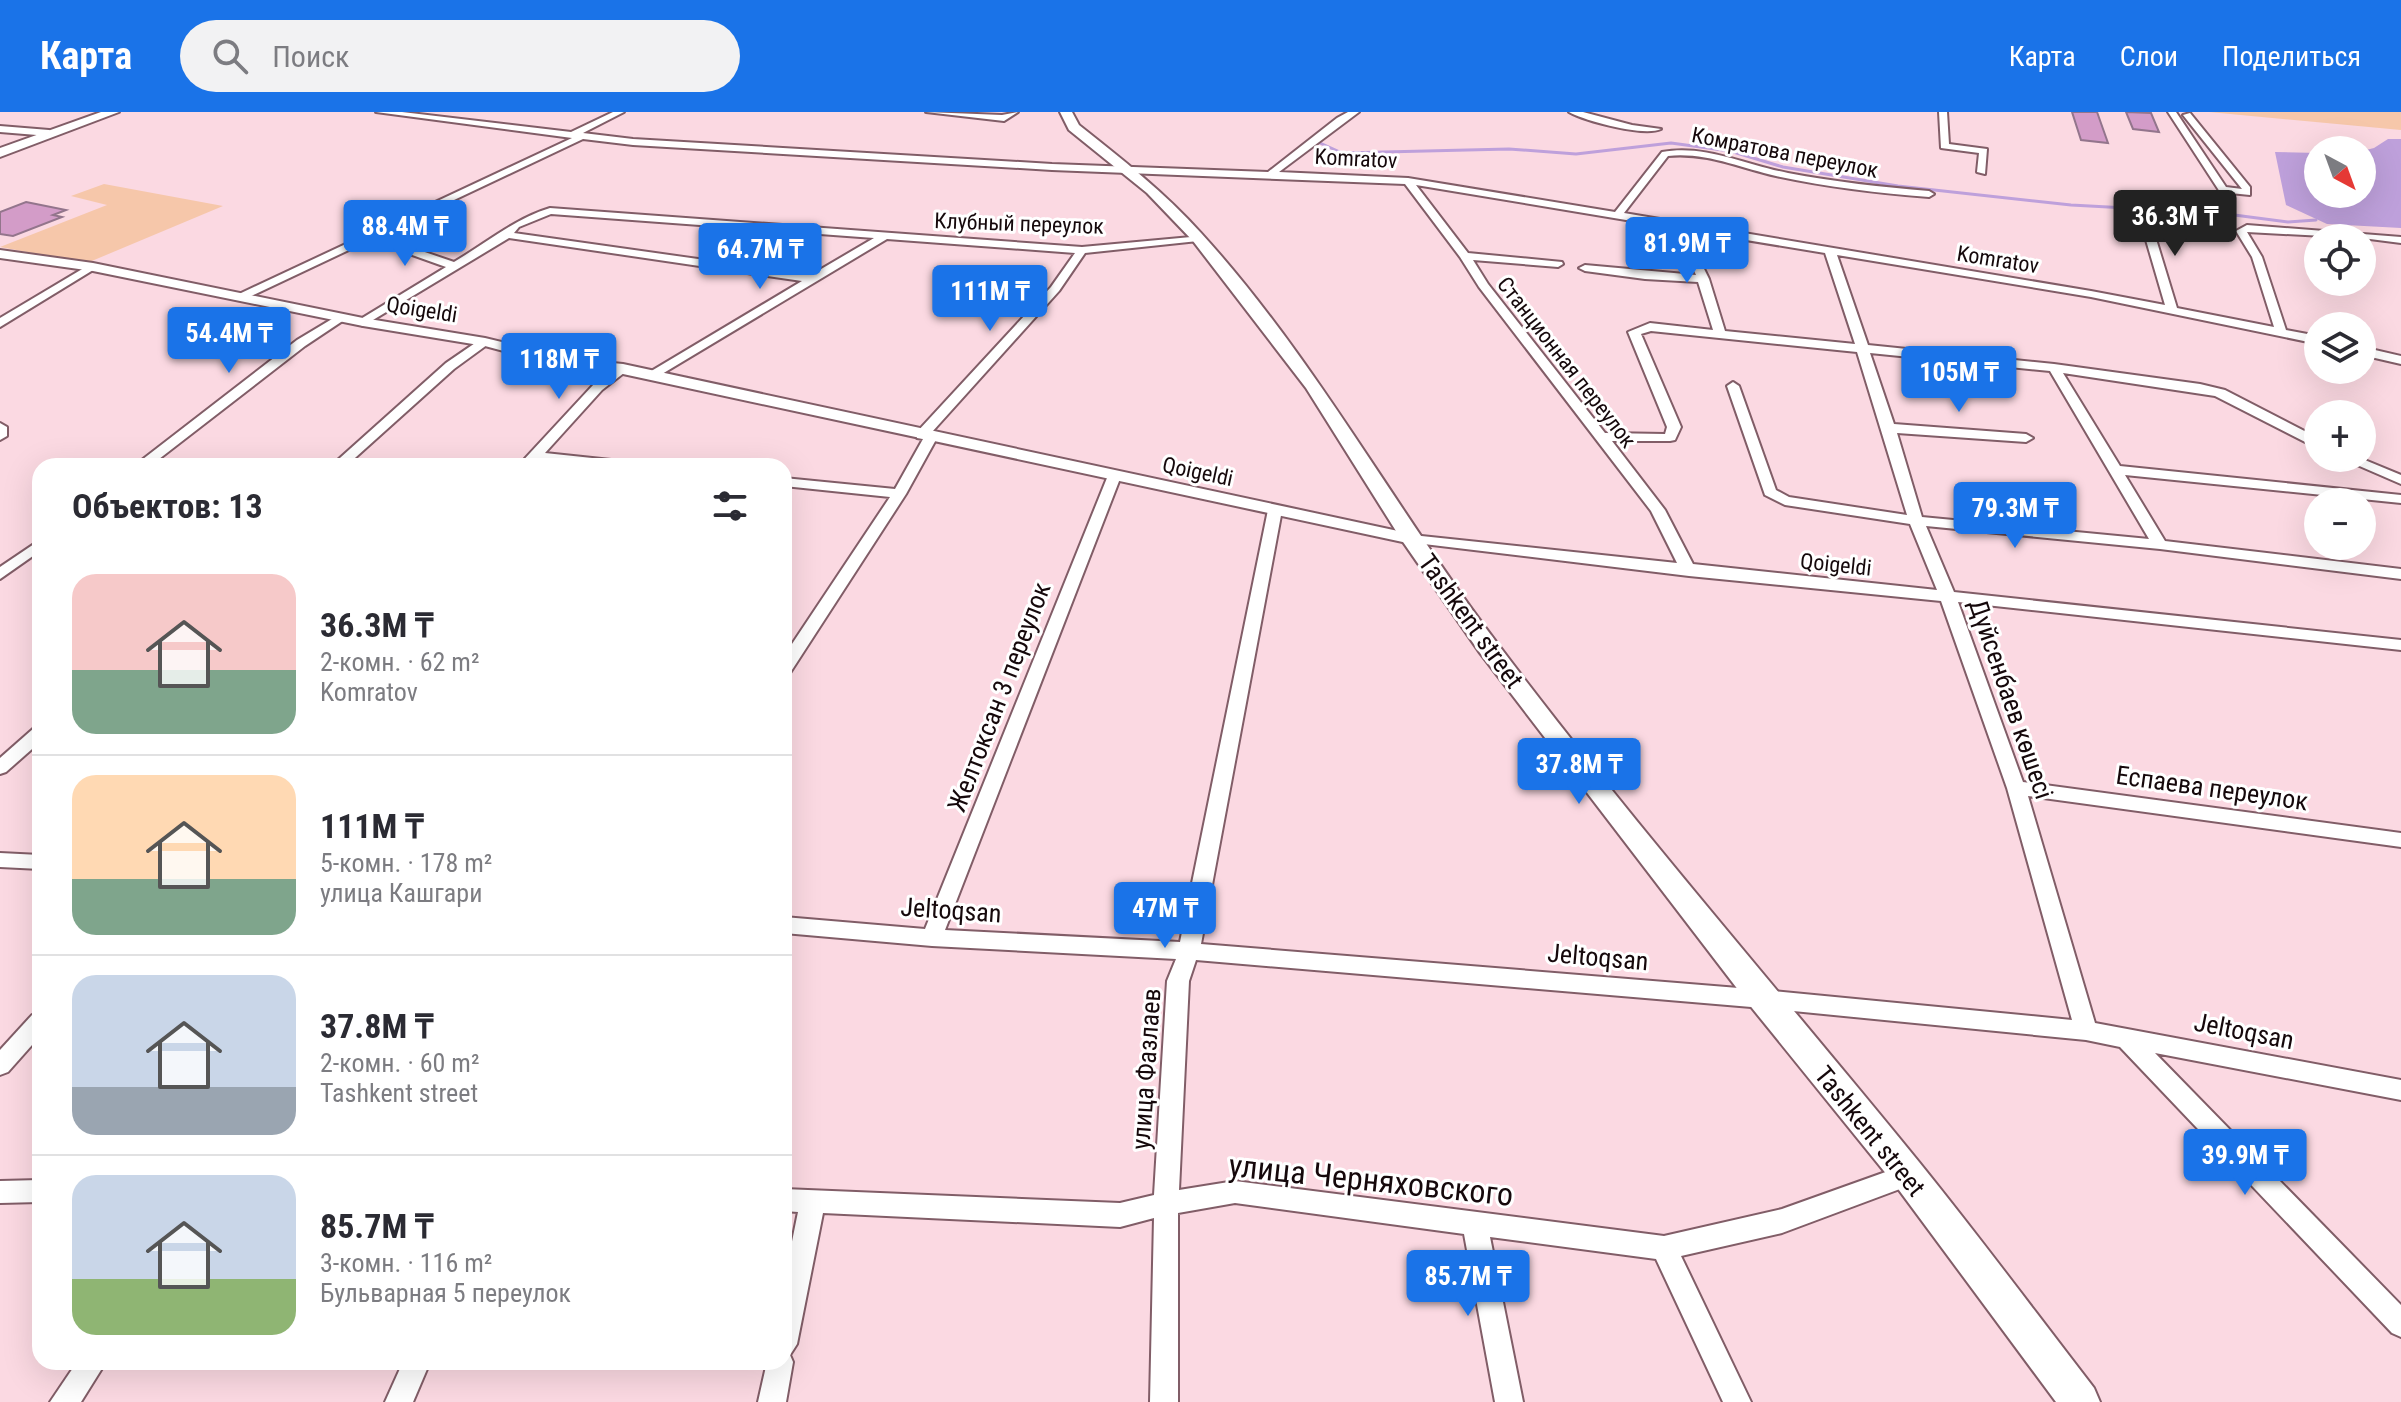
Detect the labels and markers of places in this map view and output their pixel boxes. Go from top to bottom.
pin: 36.3M ₸ [2101,190,2249,258]
pin: 88.4M ₸ [331,200,479,268]
pin: 81.9M ₸ [1613,217,1761,285]
pin: 64.7M ₸ [686,223,834,291]
pin: 111M ₸ [925,265,1055,333]
pin: 54.4M ₸ [155,307,303,375]
pin: 118M ₸ [494,333,624,401]
pin: 105M ₸ [1894,346,2024,414]
pin: 79.3M ₸ [1941,482,2089,550]
pin: 37.8M ₸ [1505,738,1653,806]
pin: 47M ₸ [1109,882,1221,950]
pin: 39.9M ₸ [2171,1129,2319,1197]
pin: 85.7M ₸ [1394,1250,1542,1318]

